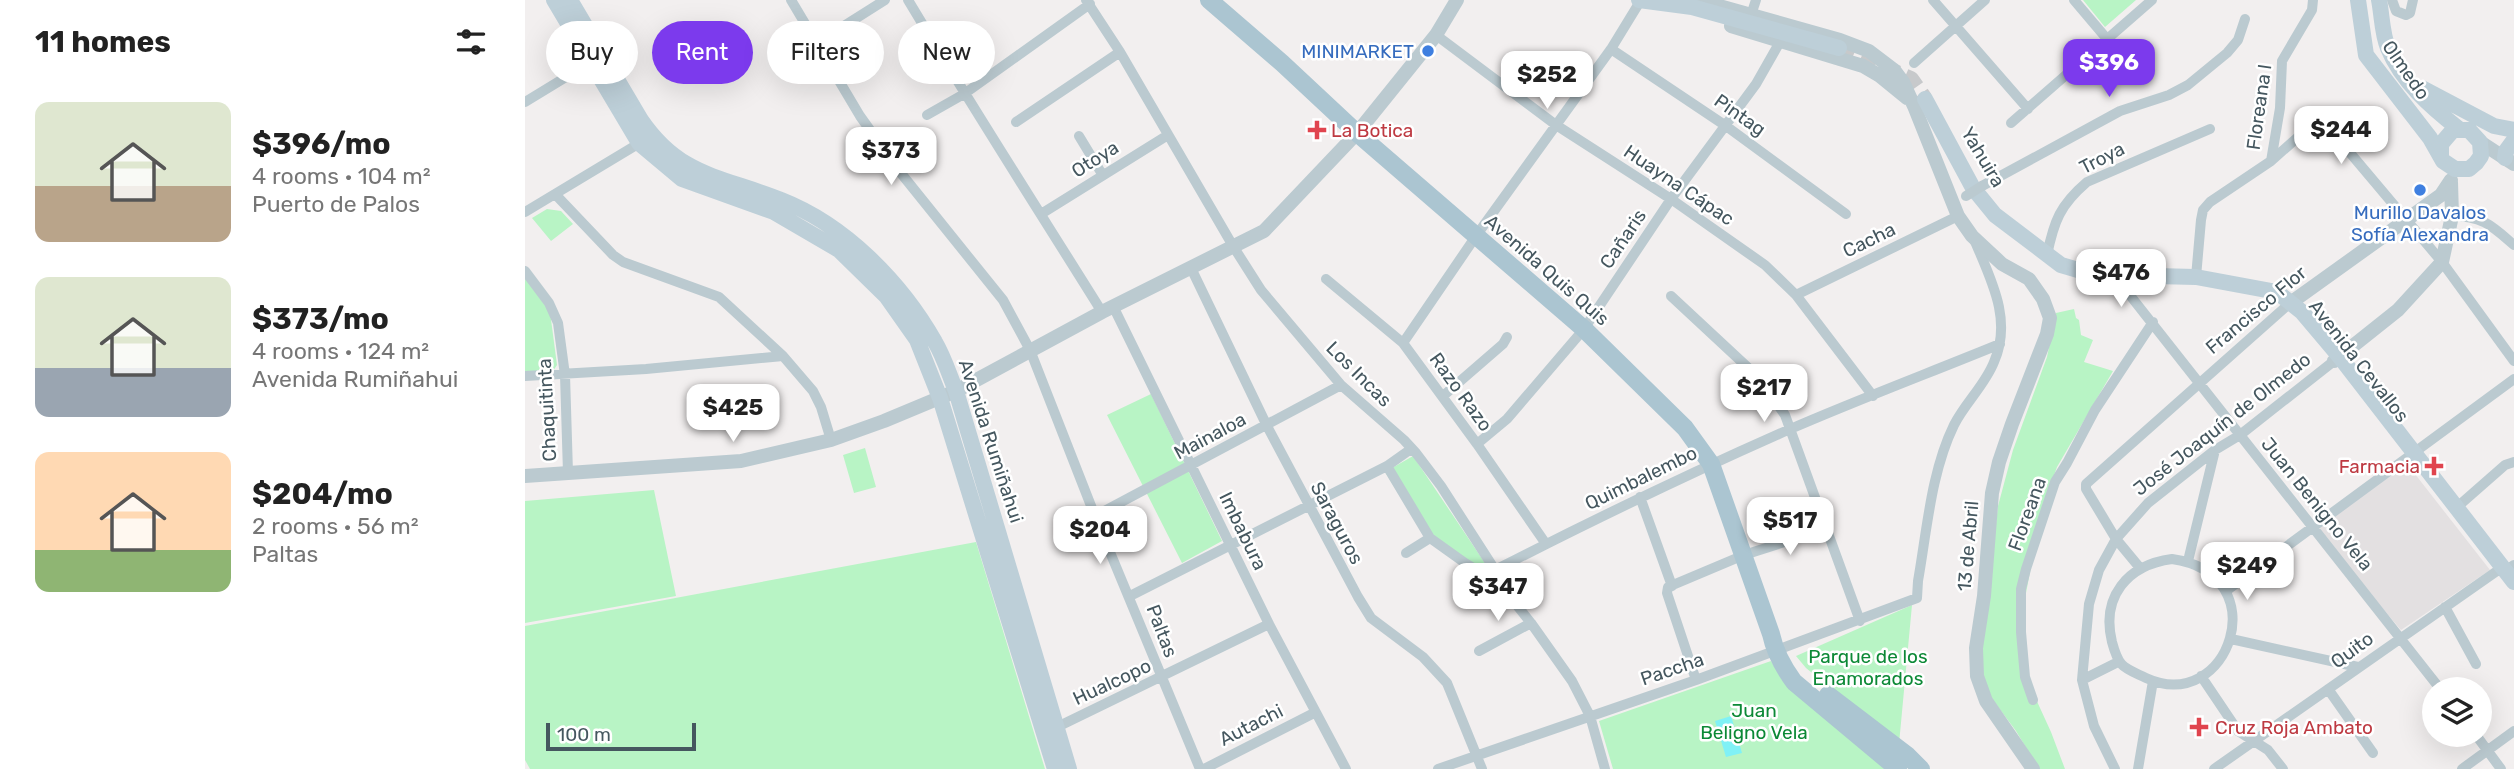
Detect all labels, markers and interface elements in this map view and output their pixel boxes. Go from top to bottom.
chip: Buy [546,21,638,84]
chip: Rent [652,21,753,84]
chip: Filters [767,21,884,84]
chip: New [898,21,995,84]
icon: filters [452,23,490,61]
text: 11 homes [35,24,171,60]
street label: Olmedo [2377,36,2435,104]
place label: MINIMARKET [1301,40,1414,63]
pin: $396 [2068,40,2150,99]
marker: MINIMARKET [1420,43,1436,59]
text: $396 [2079,48,2139,76]
pin: $252 [1506,52,1588,111]
text: $252 [1517,60,1577,88]
street label: Floreana I [2242,63,2276,151]
street label: Pintag [1710,89,1770,141]
pin: $244 [2300,106,2382,166]
text: $244 [2310,115,2372,143]
place label: La Botica [1331,119,1413,142]
marker: La Botica [1309,122,1325,138]
street label: Yahuira [1956,123,2010,191]
text: $396/mo [252,126,391,162]
pin: $373 [850,128,932,187]
icon: home [91,130,175,214]
text: $373 [862,136,920,164]
street label: Otoya [1067,136,1123,182]
street label: Troya [2076,137,2128,179]
street label: Huayna Cápac [1620,140,1738,230]
text: 4 rooms · 104 m² [252,162,431,190]
marker: Murillo Davalos Sofía Alexandra [2412,182,2428,198]
text: Puerto de Palos [252,190,420,218]
place label: Murillo Davalos Sofía Alexandra [2351,201,2489,246]
street label: Cañaris [1595,205,1651,273]
street label: Avenida Quis Quis [1480,210,1614,330]
street label: Cacha [1839,217,1899,263]
pin: $476 [2080,250,2162,309]
text: $476 [2092,258,2150,286]
street label: Francisco Flor [2201,261,2312,359]
street label: Avenida Cevallos [2304,295,2414,427]
text: $373/mo [252,301,389,337]
icon: home [91,305,175,389]
street label: Los Incas [1321,336,1397,412]
text: 4 rooms · 124 m² [252,337,429,365]
street label: Razo Razo [1425,348,1497,436]
street label: José Joaquín de Olmedo [2129,348,2315,500]
street label: Avenida Rumiñahui [954,356,1028,526]
street label: Chaquitinta [533,358,561,462]
pin: $217 [1723,364,1805,424]
text: Avenida Rumiñahui [252,365,458,393]
text: $217 [1737,373,1791,401]
pin: $425 [692,384,774,444]
text: $425 [703,393,763,421]
street label: Mainaloa [1170,407,1250,465]
street label: Juan Benigno Vela [2256,433,2378,575]
street label: Quimbalembo [1581,441,1701,515]
place label: Farmacia [2339,455,2420,478]
marker: Farmacia [2426,458,2442,474]
street label: Floreana [2003,474,2051,554]
text: $204/mo [252,476,393,512]
street label: Saraguros [1306,478,1368,568]
icon: home [91,480,175,564]
street label: Imbabura [1214,488,1272,574]
pin: $517 [1749,498,1831,557]
street label: 13 de Abril [1953,500,1983,592]
pin: $204 [1059,506,1141,566]
text: $517 [1763,506,1817,534]
text: 2 rooms · 56 m² [252,512,419,540]
text: $204 [1069,515,1131,543]
text: Paltas [252,540,318,568]
pin: $249 [2206,542,2288,602]
text: $249 [2217,551,2277,579]
pin: $347 [1457,564,1539,623]
text: $347 [1469,572,1527,600]
street label: Paltas [1141,601,1183,661]
street label: Quito [2326,627,2378,673]
park label: Parque de los Enamorados [1808,645,1928,690]
street label: Paccha [1637,647,1707,691]
street label: Hualcopo [1069,654,1155,710]
map controls [2422,677,2492,747]
button: layers [2422,677,2492,747]
street label: Autachi [1215,699,1287,751]
park label: Juan Beligno Vela [1700,699,1808,744]
place label: Cruz Roja Ambato [2215,716,2373,739]
marker: Cruz Roja Ambato [2189,717,2209,737]
scale bar [546,720,697,752]
text: 100 m [557,723,611,746]

